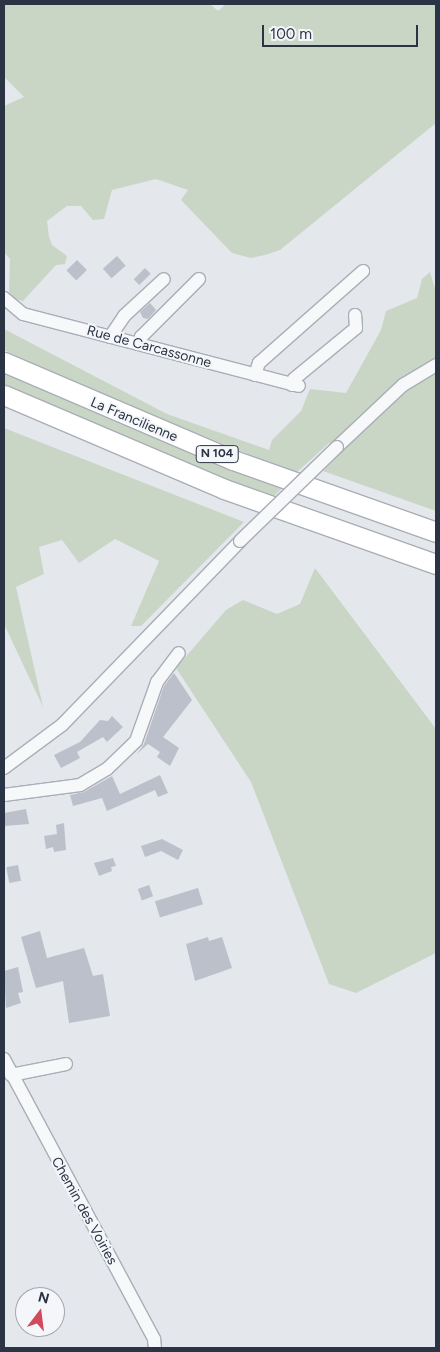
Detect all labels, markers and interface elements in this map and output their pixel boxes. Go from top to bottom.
scale bar [265,15,421,47]
text: 100 m [270,25,312,43]
street label: Rue de Carcassonne [85,322,213,372]
street label: La Francilienne [88,394,180,446]
road number: N 104 [194,444,240,464]
street label: Chemin des Voiries [47,1154,121,1268]
north arrow [15,1287,65,1337]
text: N [36,1288,51,1308]

